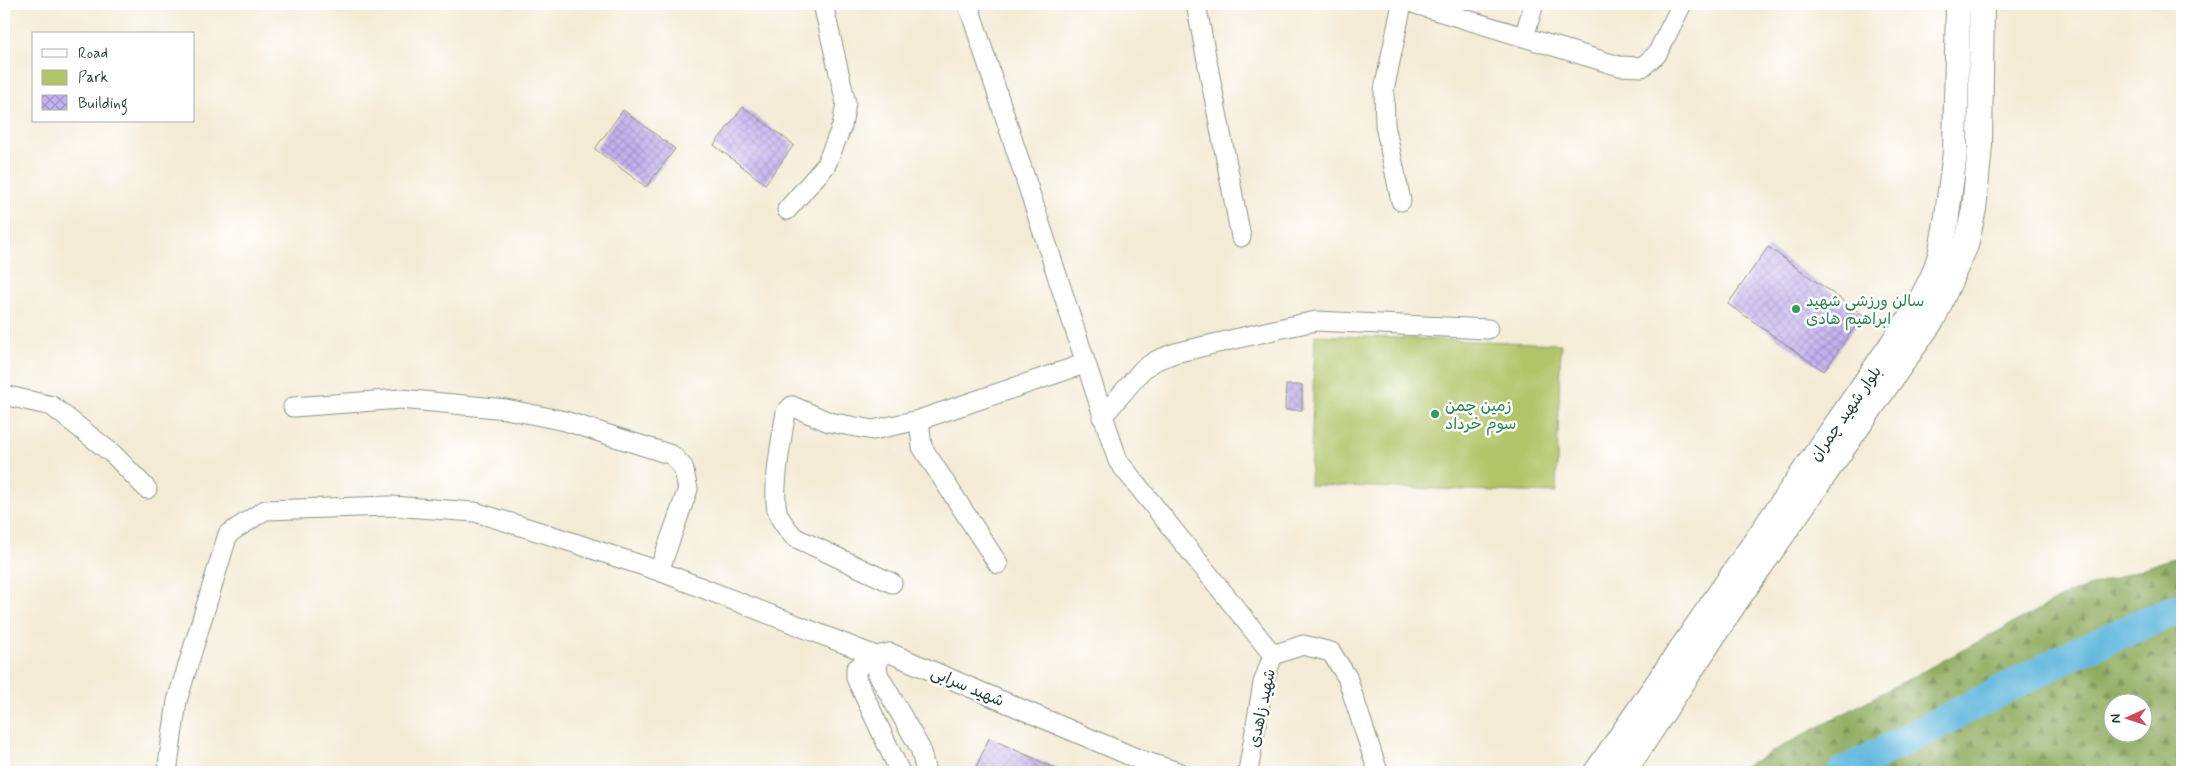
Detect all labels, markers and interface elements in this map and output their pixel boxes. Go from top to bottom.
legend [32,32,195,122]
text: Road [78,44,108,64]
text: Park [78,68,108,88]
text: Building [78,94,128,115]
place label: سالن ورزشی شهید ابراهیم هادی [1806,291,1924,331]
marker: سالن ورزشی شهید ابراهیم هادی [1790,303,1802,315]
street label: بلوار شهید چمران [1806,362,1887,466]
place label: زمین چمن سوم خرداد [1445,396,1516,436]
marker: زمین چمن سوم خرداد [1429,408,1441,420]
street label: شهید سرابی [928,663,1007,712]
street label: شهید زاهدی [1244,667,1281,750]
north arrow [2104,694,2154,744]
text: N [2107,713,2125,724]

